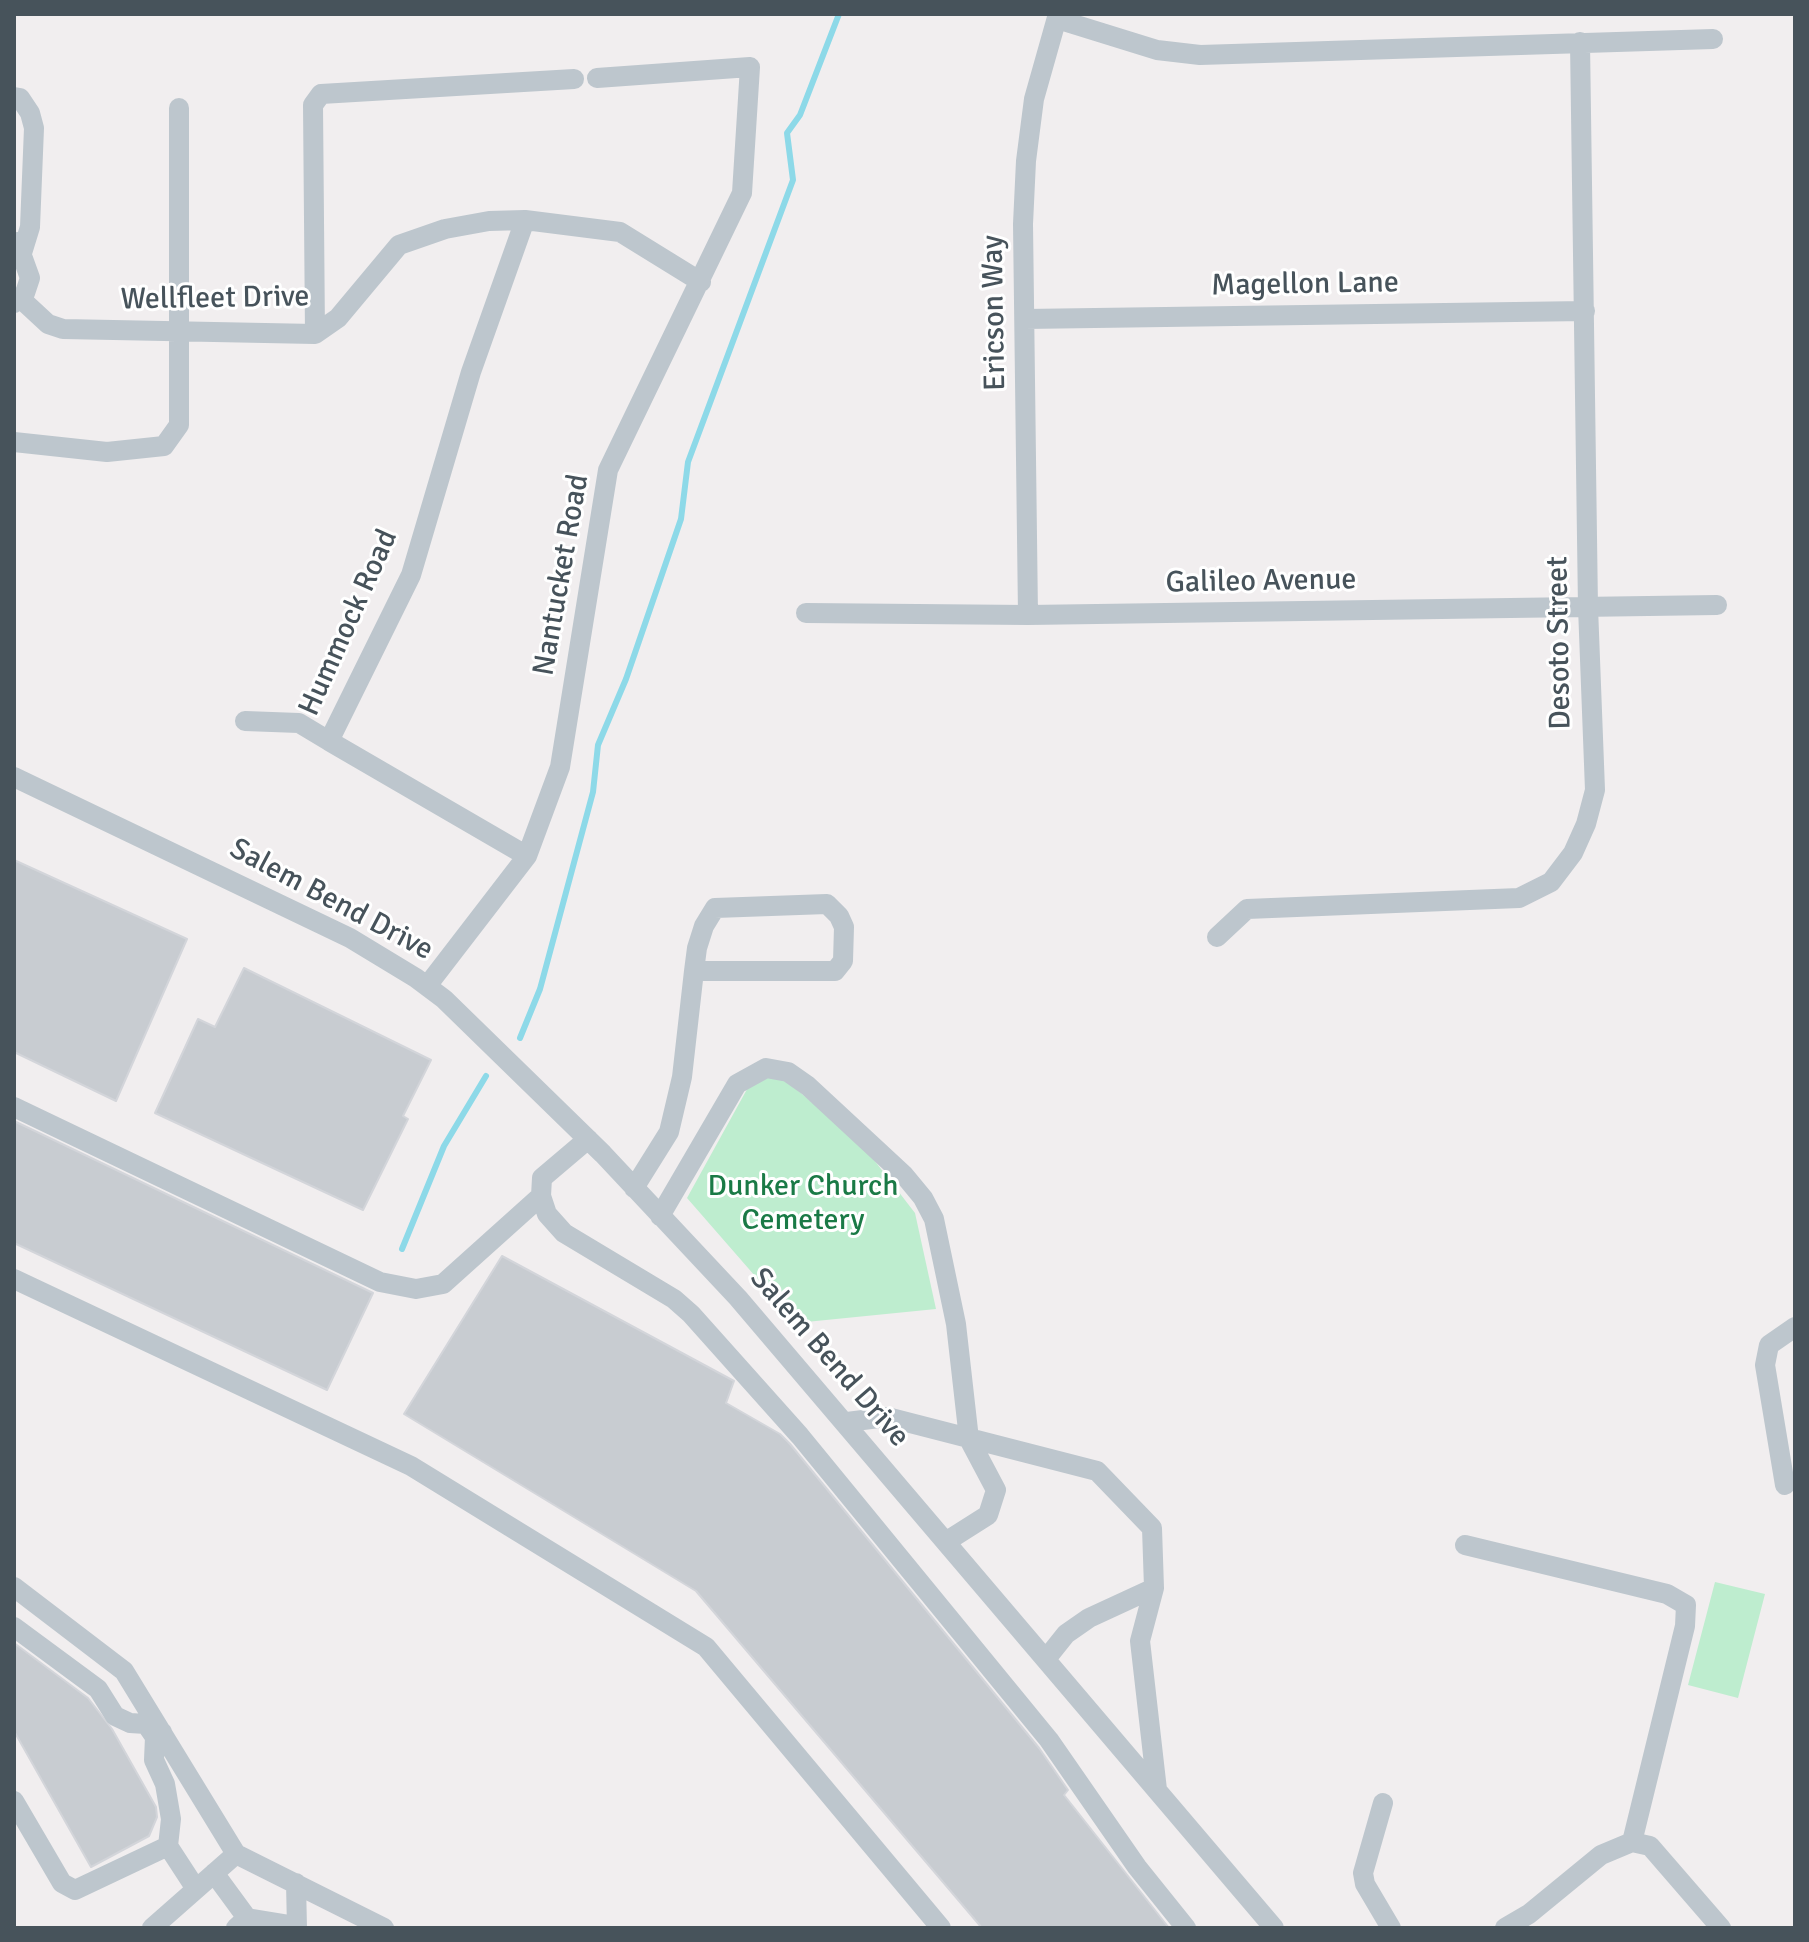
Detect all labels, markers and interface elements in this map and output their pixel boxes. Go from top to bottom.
street label: Ericson Way [976,235,1014,391]
street label: Magellon Lane [1211,265,1399,305]
street label: Wellfleet Drive [120,279,310,319]
street label: Nantucket Road [527,472,597,678]
street label: Hummock Road [292,524,406,722]
street label: Desoto Street [1540,556,1580,730]
street label: Galileo Avenue [1165,562,1357,602]
street label: Salem Bend Drive [223,831,439,969]
park label: Dunker Church Cemetery [707,1169,899,1240]
street label: Salem Bend Drive [742,1261,916,1455]

